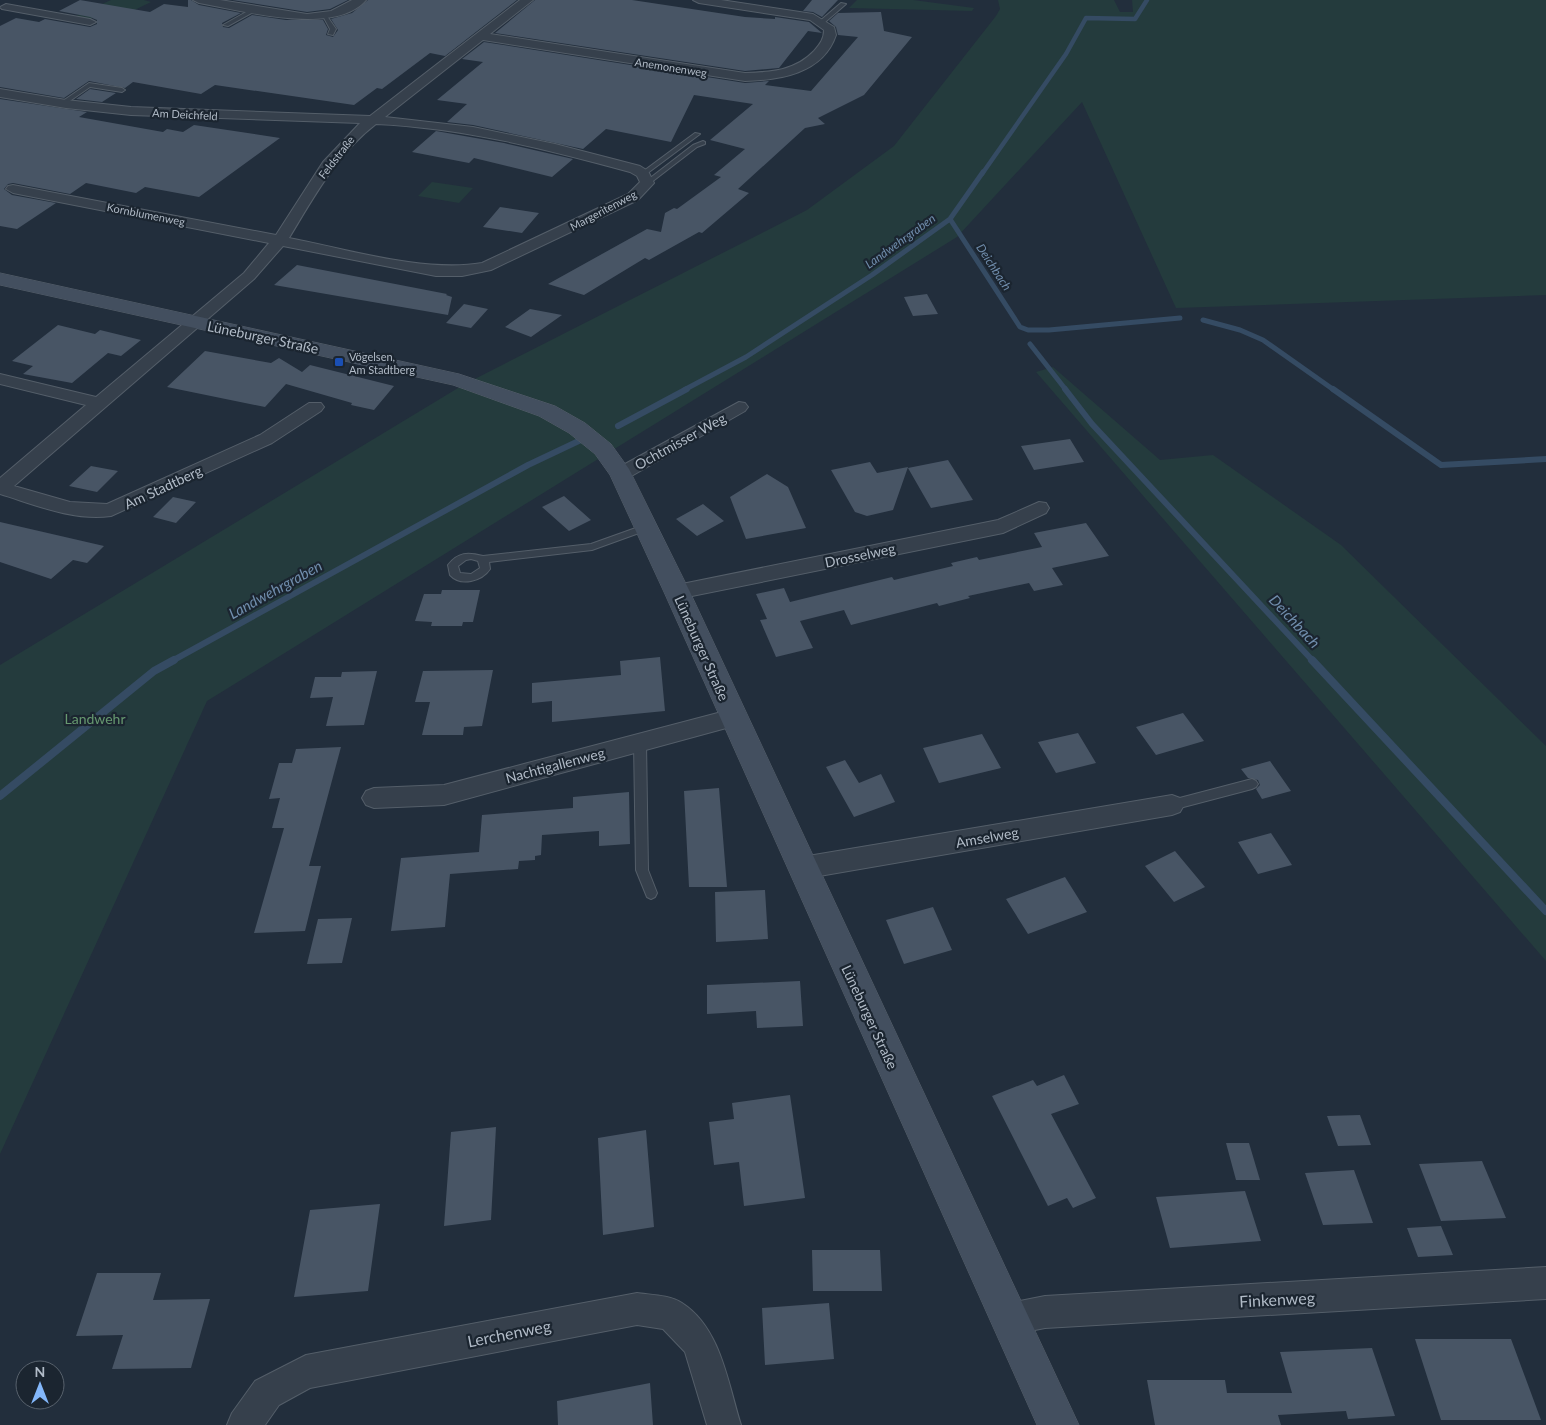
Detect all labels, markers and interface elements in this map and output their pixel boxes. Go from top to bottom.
street label: Anemonenweg [634,55,708,79]
street label: Am Deichfeld [152,106,218,122]
street label: Feldstraße [315,133,357,181]
street label: Margeritenweg [568,187,639,233]
street label: Kornblumenweg [106,200,186,228]
water label: Landwehrgraben [862,210,938,272]
water label: Deichbach [973,241,1015,293]
street label: Lüneburger Straße [206,317,320,357]
place label: Vögelsen, Am Stadtberg [349,350,415,376]
marker: Vögelsen, Am Stadtberg [333,356,345,368]
street label: Ochtmisser Weg [631,409,729,473]
street label: Am Stadtberg [121,462,205,512]
street label: Drosselweg [823,539,897,571]
water label: Landwehrgraben [225,556,325,622]
water label: Deichbach [1266,591,1324,651]
street label: Lüneburger Straße [671,593,733,703]
park label: Landwehr [65,710,126,727]
street label: Nachtigallenweg [504,744,606,786]
street label: Amselweg [954,823,1020,851]
street label: Lüneburger Straße [838,962,902,1072]
street label: Finkenweg [1239,1288,1315,1310]
street label: Lerchenweg [466,1316,552,1350]
north arrow [15,1360,65,1410]
text: N [35,1363,45,1380]

